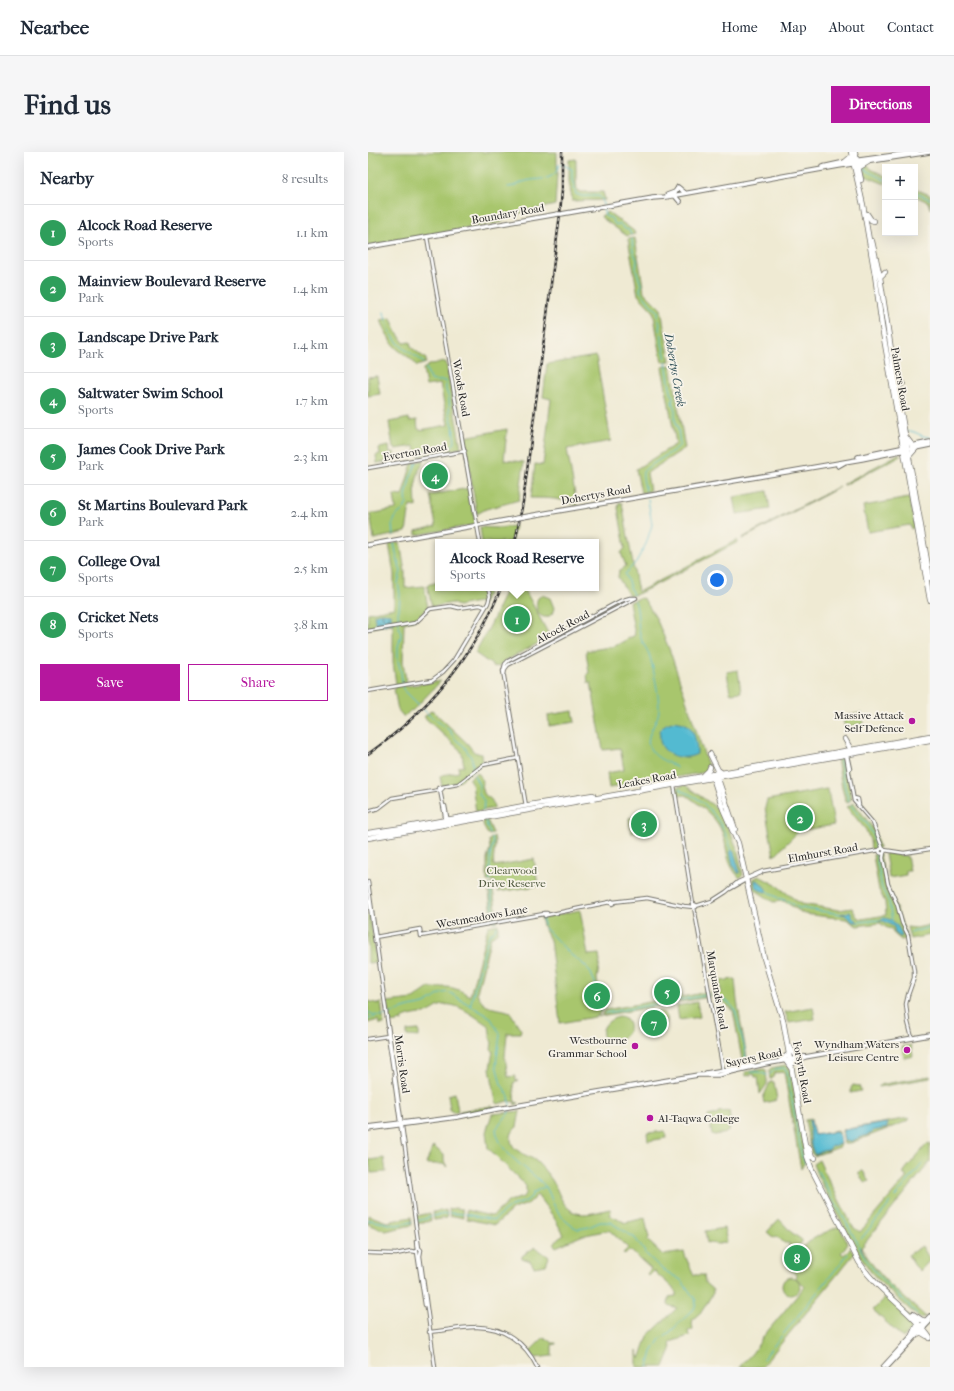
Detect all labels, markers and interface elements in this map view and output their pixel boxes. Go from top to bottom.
text: Nearbee [20,17,89,39]
text: Home [721,19,758,36]
text: Map [780,19,807,36]
text: About [829,19,865,36]
text: Contact [887,19,934,36]
button: Directions [831,86,930,123]
text: Find us [24,88,111,121]
map controls [882,164,918,236]
button: + [882,164,918,200]
text: Nearby [40,168,94,188]
text: 8 results [282,171,328,186]
button: − [882,200,918,236]
street label: Boundary Road [471,201,546,227]
text: Alcock Road Reserve [78,216,212,234]
text: 1 [51,225,55,240]
text: 1.1 km [296,225,328,240]
text: Sports [78,234,113,249]
text: Mainview Boulevard Reserve [78,272,266,290]
text: 2 [50,281,56,296]
text: 1.4 km [293,281,328,296]
text: Park [78,290,104,305]
text: Landscape Drive Park [78,328,218,346]
water label: Dohertys Creek [661,331,688,408]
text: 3 [50,337,56,352]
text: 1.4 km [293,337,328,352]
text: Park [78,346,104,361]
street label: Palmers Road [888,346,912,413]
street label: Woods Road [449,357,473,419]
text: Saltwater Swim School [78,384,223,402]
text: 4 [49,393,57,408]
text: 1.7 km [295,393,328,408]
text: Sports [78,402,113,417]
text: James Cook Drive Park [78,440,225,458]
street label: Everton Road [382,440,449,464]
text: 5 [50,449,56,464]
text: 2.3 km [293,449,328,464]
text: Park [78,458,104,473]
pin: 4 [422,461,448,491]
street label: Dohertys Road [560,482,633,508]
text: St Martins Boulevard Park [78,496,247,514]
text: 6 [49,505,57,520]
text: 2.4 km [291,505,328,520]
text: Park [78,514,104,529]
popup [435,539,599,591]
text: Alcock Road Reserve [450,549,584,567]
text: College Oval [78,552,160,570]
text: 7 [50,561,56,576]
text: 2.5 km [293,561,328,576]
text: Sports [450,567,485,582]
text: Sports [78,570,113,585]
your location [707,570,727,590]
pin: 1 [504,604,530,634]
street label: Alcock Road [534,607,592,647]
text: Cricket Nets [78,608,158,626]
text: 8 [50,617,56,632]
text: 3.8 km [293,617,328,632]
text: Sports [78,626,113,641]
button: Save [40,664,180,701]
button: Share [188,664,328,701]
place label: Massive Attack Self Defence [834,709,905,735]
marker: Massive Attack Self Defence [907,716,917,726]
street label: Leakes Road [617,768,678,792]
pin: 2 [787,803,813,833]
pin: 3 [631,809,657,839]
street label: Elmhurst Road [787,840,860,866]
park label: Clearwood Drive Reserve [478,864,546,890]
street label: Westmeadows Lane [434,902,529,932]
street label: Marquands Road [704,949,731,1032]
pin: 5 [654,977,680,1007]
pin: 6 [584,981,610,1011]
pin: 7 [641,1008,667,1038]
street label: Morris Road [391,1034,413,1095]
place label: Westbourne Grammar School [548,1034,628,1060]
place label: Wyndham Waters Leisure Centre [813,1038,900,1064]
street label: Forsyth Road [790,1040,814,1105]
marker: Westbourne Grammar School [630,1041,640,1051]
street label: Sayers Road [725,1045,784,1070]
marker: Wyndham Waters Leisure Centre [902,1045,912,1055]
place label: Al-Taqwa College [657,1112,740,1125]
marker: Al-Taqwa College [645,1113,655,1123]
pin: 8 [784,1243,810,1273]

